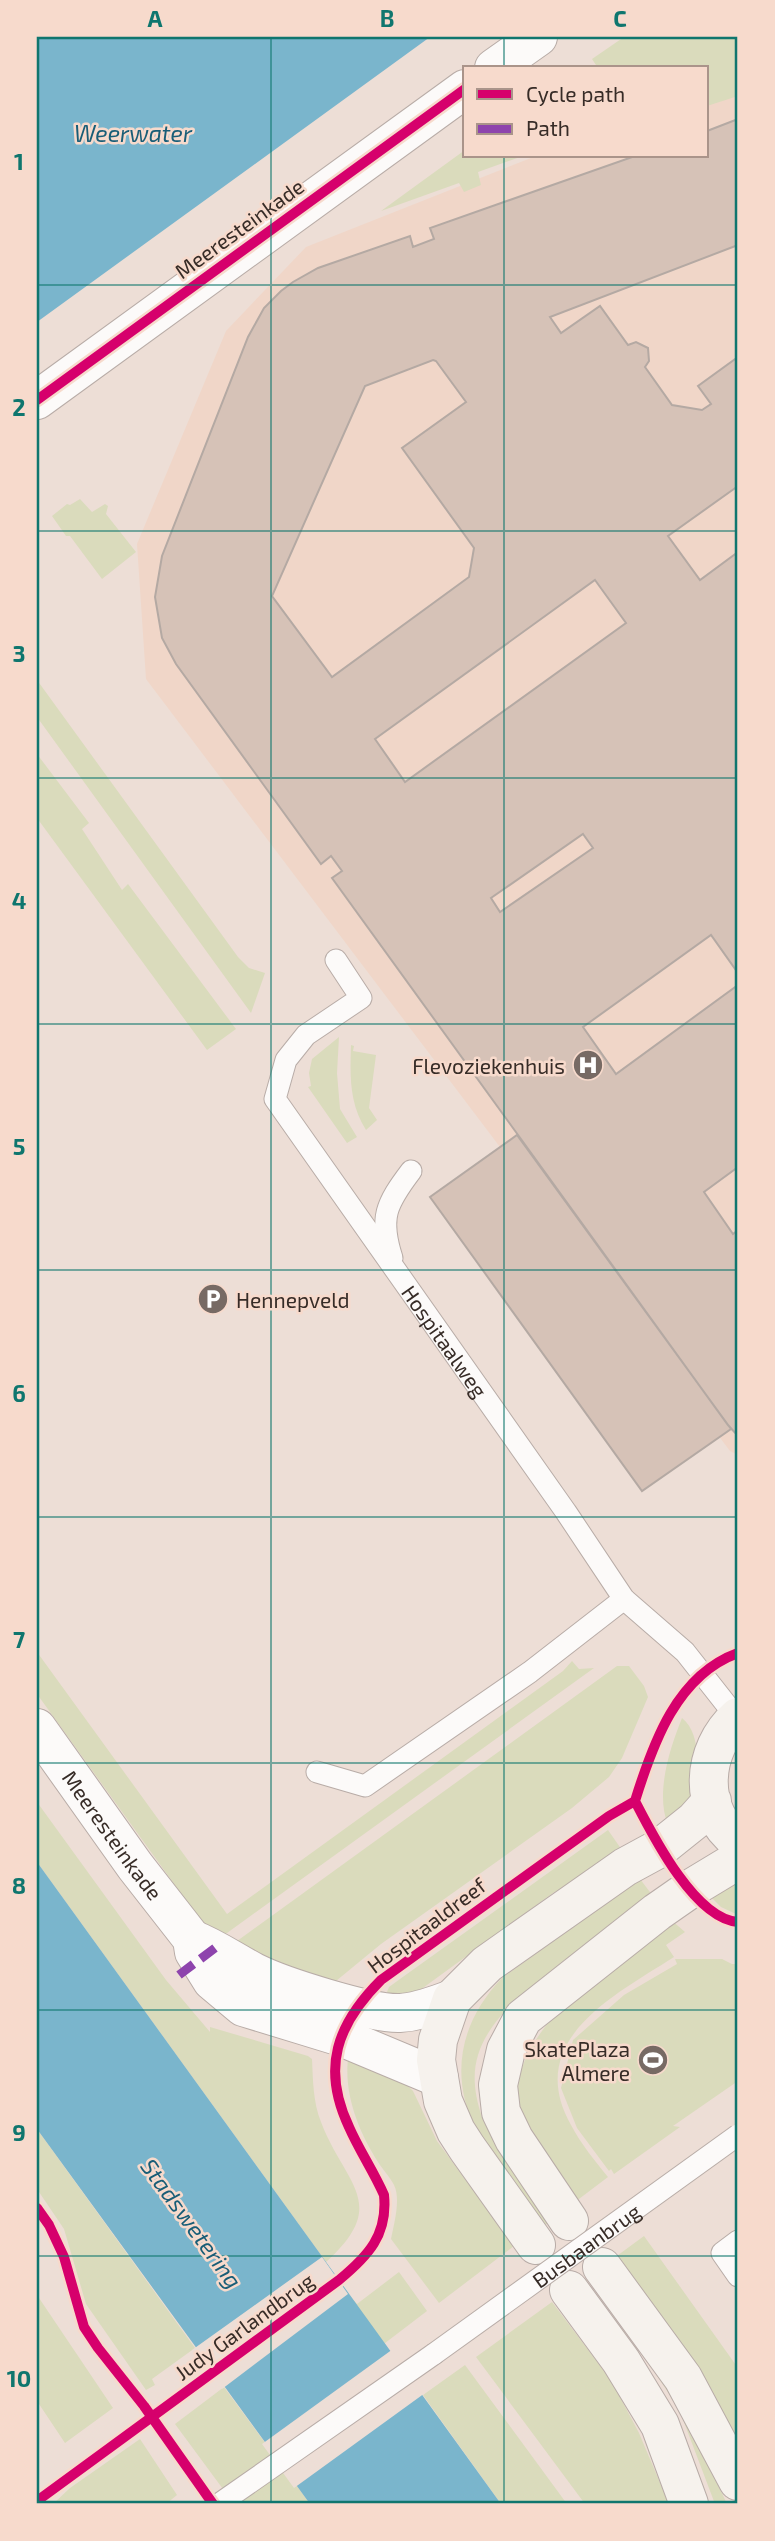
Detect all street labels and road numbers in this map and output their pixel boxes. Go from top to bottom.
street label: Meeresteinkade [170,173,308,283]
street label: Hospitaalweg [397,1280,494,1402]
street label: Meeresteinkade [58,1765,169,1904]
street label: Hospitaaldreef [362,1872,491,1978]
street label: Busbaanbrug [527,2197,645,2292]
street label: Judy Garlandbrug [170,2267,319,2385]

